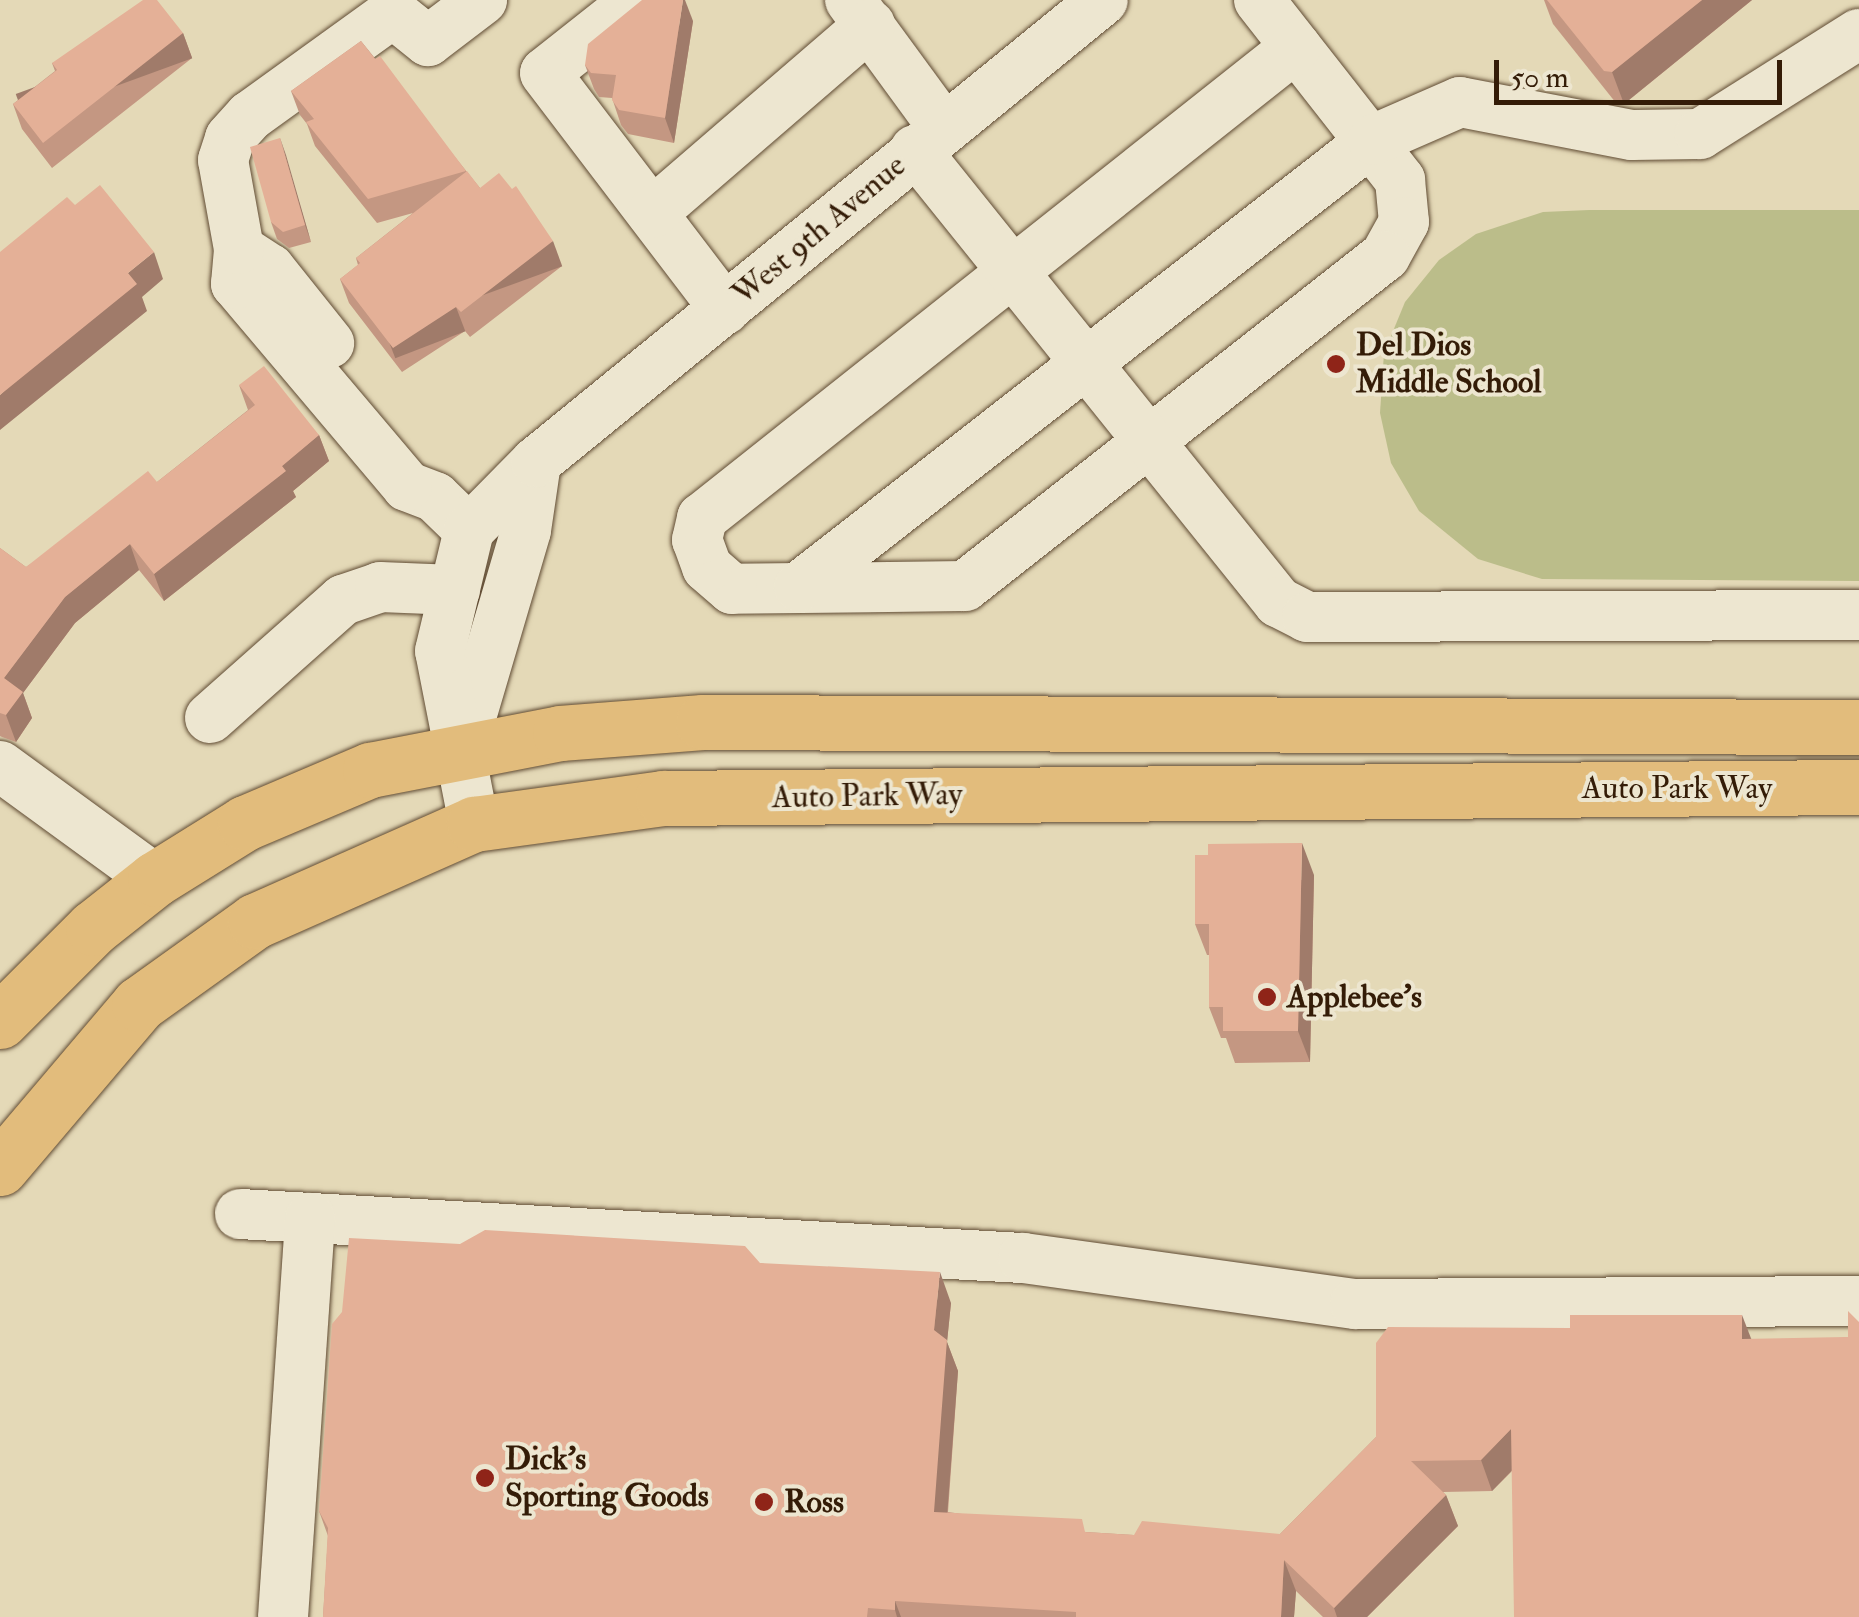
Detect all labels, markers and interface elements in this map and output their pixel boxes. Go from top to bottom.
scale bar [1499,40,1786,102]
text: 50 m [1511,59,1569,96]
street label: West 9th Avenue [725,146,913,314]
place label: Del Dios Middle School [1356,327,1541,402]
marker: Del Dios Middle School [1325,353,1347,375]
street label: Auto Park Way [1582,769,1772,807]
street label: Auto Park Way [771,775,963,817]
place label: Applebee's [1287,978,1422,1016]
marker: Applebee's [1256,986,1278,1008]
place label: Dick's Sporting Goods [505,1441,709,1516]
marker: Dick's Sporting Goods [474,1467,496,1489]
place label: Ross [784,1483,844,1521]
marker: Ross [753,1491,775,1513]

